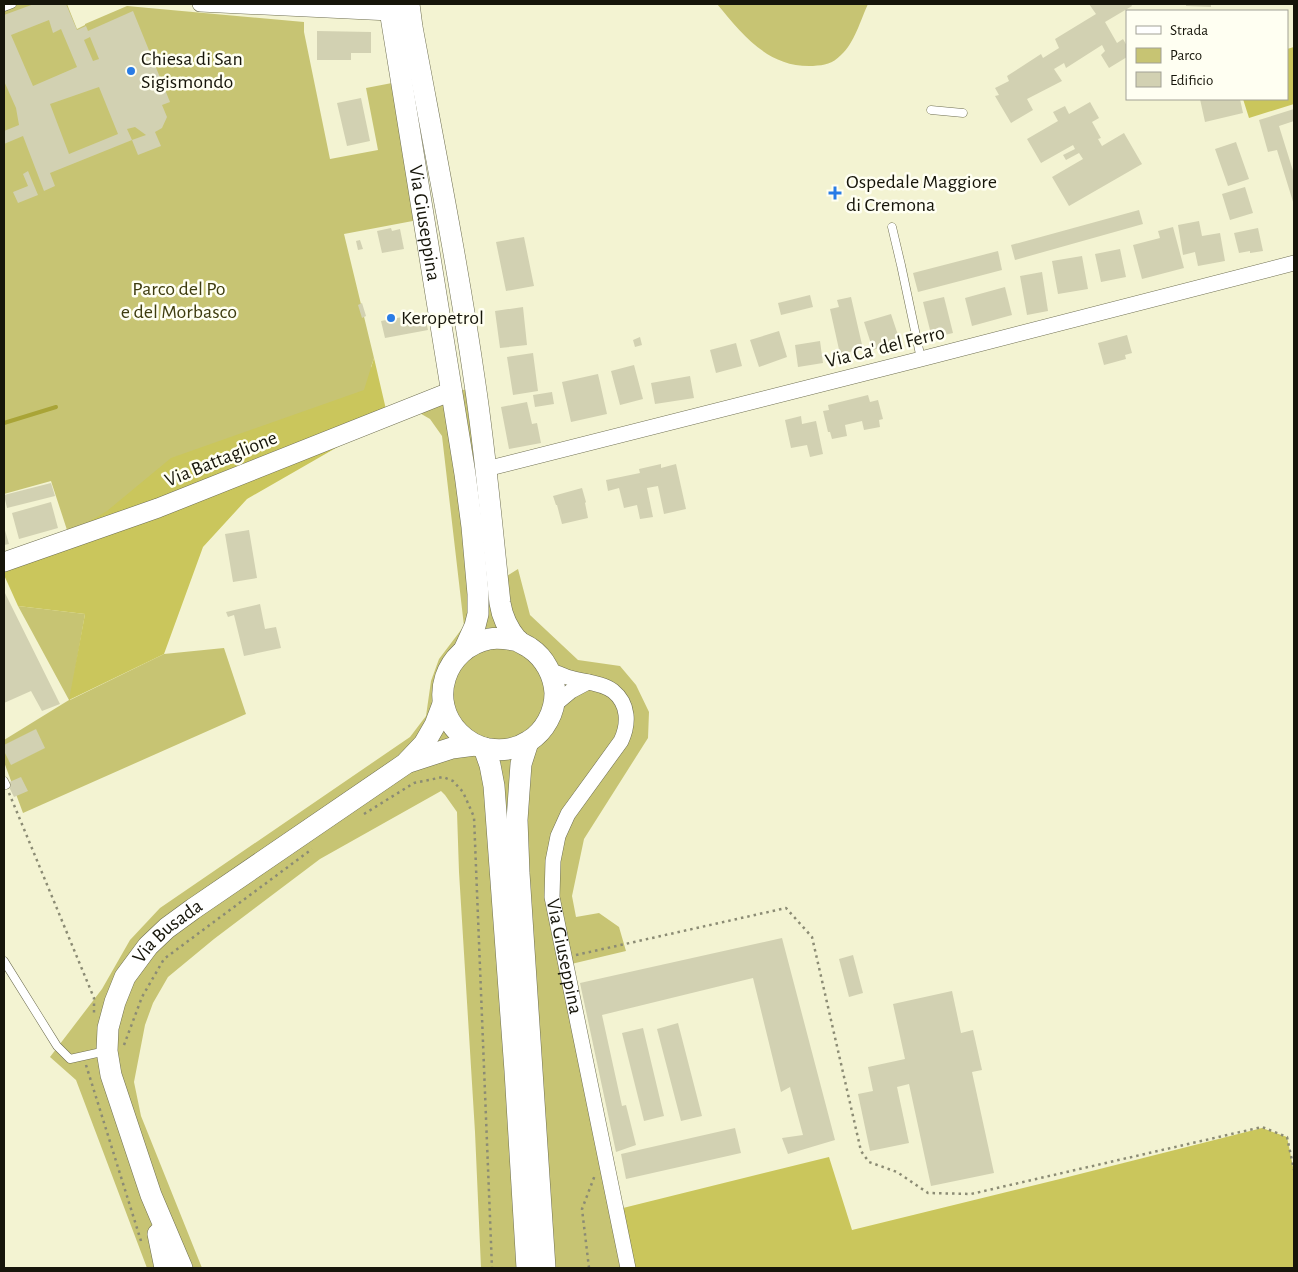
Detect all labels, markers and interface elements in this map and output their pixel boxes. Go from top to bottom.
legend [1126,10,1288,100]
text: Strada [1170,23,1208,38]
text: Parco [1170,48,1202,63]
place label: Chiesa di San Sigismondo [141,49,243,92]
marker: Chiesa di San Sigismondo [125,65,137,77]
text: Edificio [1170,73,1213,88]
street label: Via Giuseppina [405,164,444,283]
place label: Ospedale Maggiore di Cremona [846,172,997,215]
marker: Ospedale Maggiore di Cremona [828,186,842,200]
park label: Parco del Po e del Morbasco [121,279,237,322]
place label: Keropetrol [401,308,484,328]
marker: Keropetrol [385,312,397,324]
street label: Via Ca' del Ferro [823,323,947,371]
street label: Via Battaglione [162,427,280,491]
street label: Via Busada [129,896,206,967]
street label: Via Giuseppina [543,897,586,1016]

